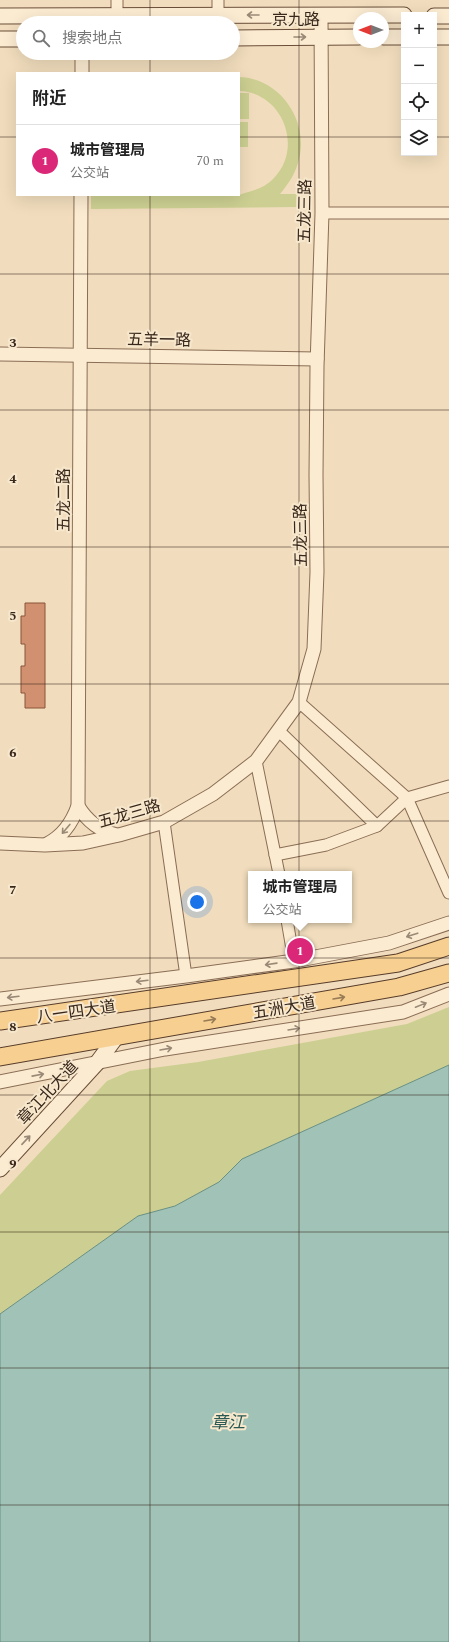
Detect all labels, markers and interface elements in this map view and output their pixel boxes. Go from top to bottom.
street label: 京九路 [272,8,320,32]
one-way arrow [247,11,260,19]
north arrow [353,12,389,48]
map controls [401,12,437,156]
button: + [401,12,437,48]
search box [16,16,240,60]
icon: search [30,27,52,49]
text: 搜索地点 [62,27,122,50]
one-way arrow [293,33,306,41]
button: − [401,48,437,84]
button: locate [401,84,437,120]
text: 附近 [32,86,66,112]
button: layers [401,120,437,156]
text: 城市管理局 [70,139,145,162]
text: 1 [41,151,49,171]
text: 70 m [197,151,224,171]
text: 公交站 [70,163,109,183]
street label: 五龙三路 [292,179,318,243]
street label: 五羊一路 [127,327,191,353]
text: 3 [9,333,17,353]
street label: 五龙二路 [52,468,76,532]
text: 4 [9,469,17,489]
street label: 五龙三路 [288,503,314,567]
text: 5 [9,606,17,626]
text: 6 [9,743,17,763]
street label: 五龙三路 [95,794,163,834]
one-way arrow [61,823,70,834]
popup [248,871,352,923]
text: 城市管理局 [262,876,338,899]
text: 7 [9,880,17,900]
your location [187,892,207,912]
text: 公交站 [262,900,302,920]
one-way arrow [406,932,419,939]
pin: 1 [287,936,313,966]
one-way arrow [265,960,278,968]
one-way arrow [136,977,149,985]
street label: 五洲大道 [251,991,318,1025]
one-way arrow [7,993,20,1001]
one-way arrow [332,994,345,1002]
street label: 八一四大道 [35,995,117,1029]
one-way arrow [415,1000,427,1008]
one-way arrow [204,1016,217,1024]
text: 8 [9,1017,17,1037]
one-way arrow [287,1025,300,1033]
one-way arrow [159,1045,172,1053]
street label: 章江北大道 [12,1055,84,1130]
one-way arrow [31,1070,44,1078]
one-way arrow [22,1135,31,1145]
text: 9 [9,1154,17,1174]
water label: 章江 [211,1410,247,1436]

